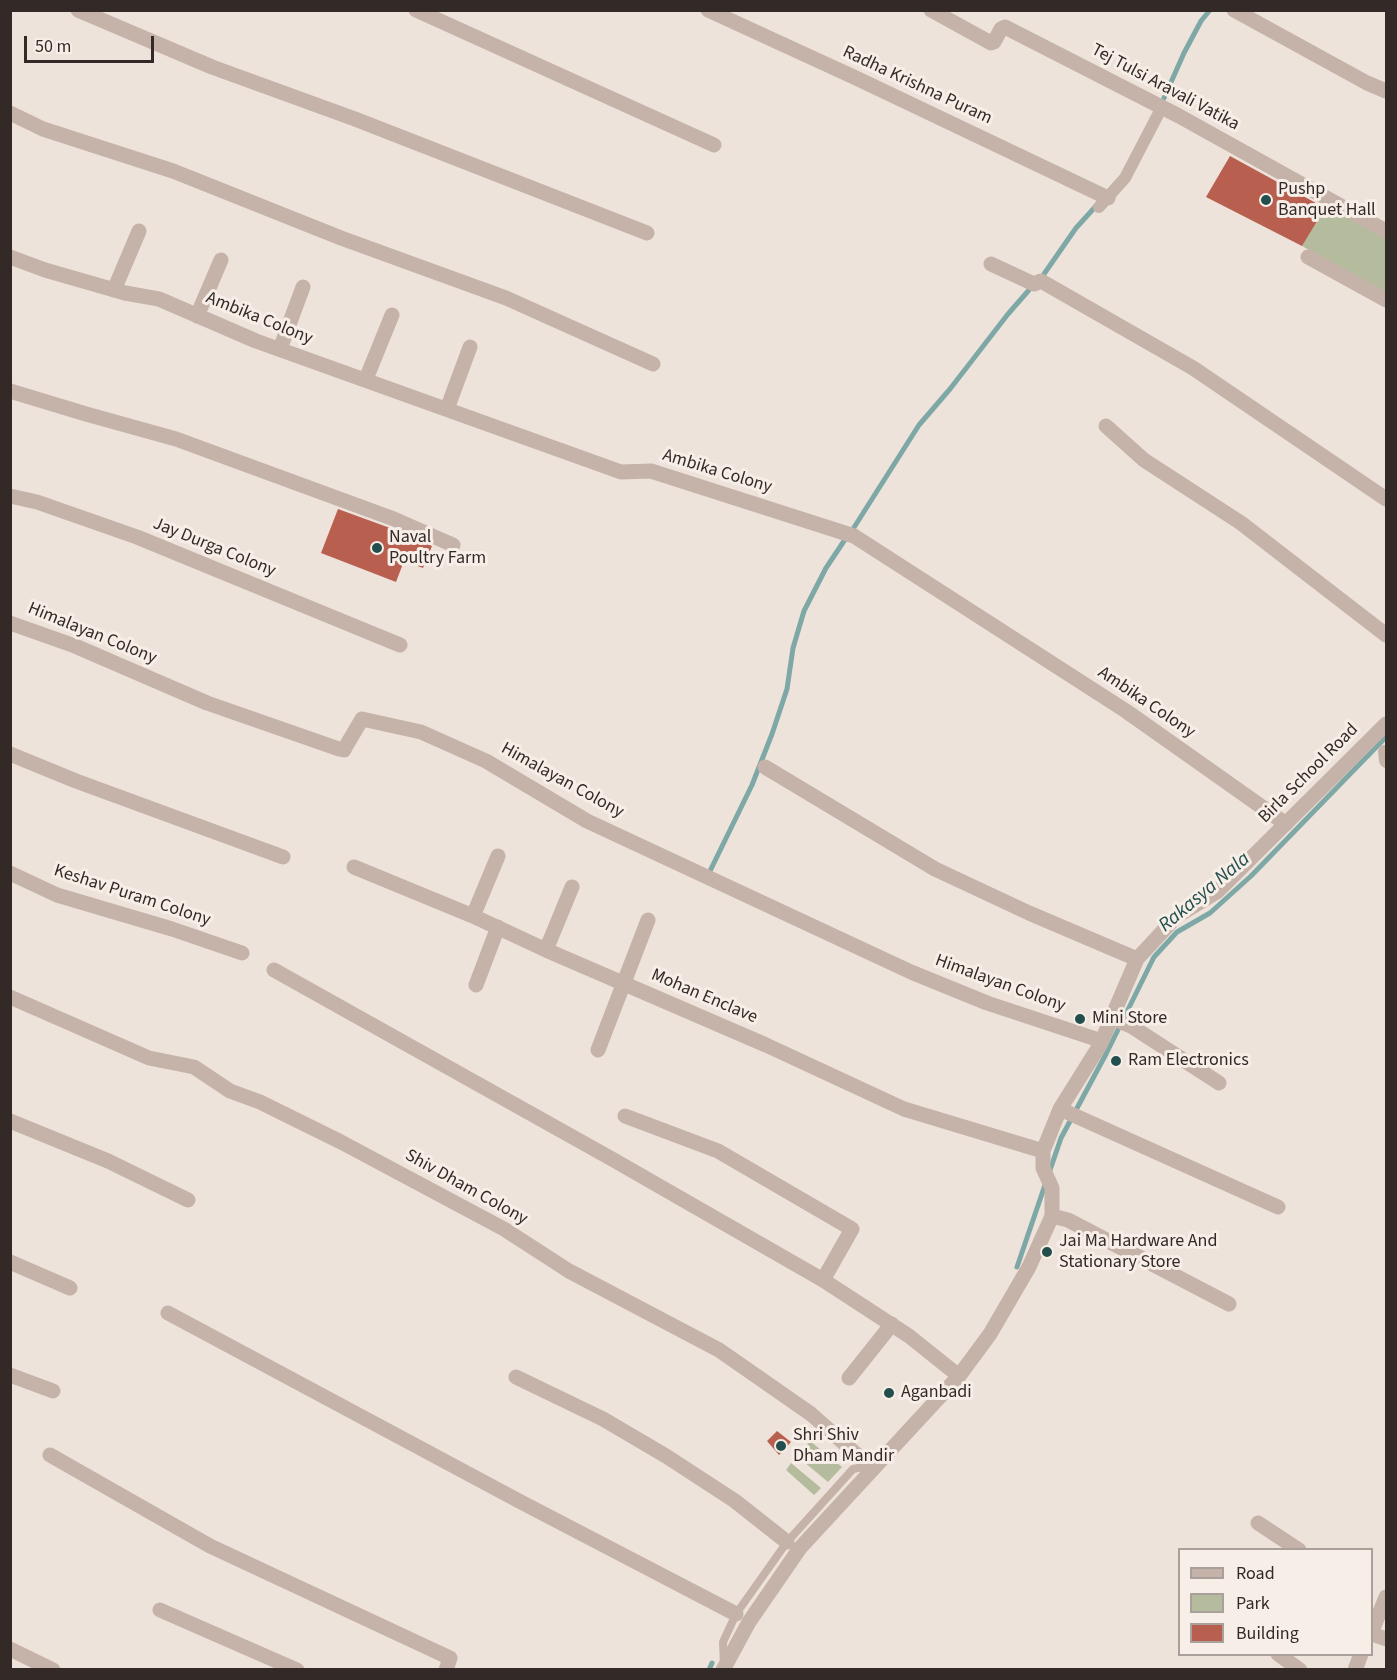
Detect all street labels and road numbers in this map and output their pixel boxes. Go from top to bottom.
street label: Tej Tulsi Aravali Vatika [1087,40,1243,136]
street label: Radha Krishna Puram [839,42,995,130]
street label: Ambika Colony [203,288,315,350]
street label: Ambika Colony [660,445,774,499]
street label: Jay Durga Colony [149,514,279,582]
street label: Himalayan Colony [24,598,160,670]
street label: Ambika Colony [1093,662,1199,744]
street label: Birla School Road [1255,720,1363,828]
street label: Himalayan Colony [497,738,627,824]
street label: Keshav Puram Colony [51,860,213,932]
street label: Himalayan Colony [932,950,1068,1018]
street label: Mohan Enclave [647,965,761,1029]
street label: Shiv Dham Colony [401,1145,531,1231]

